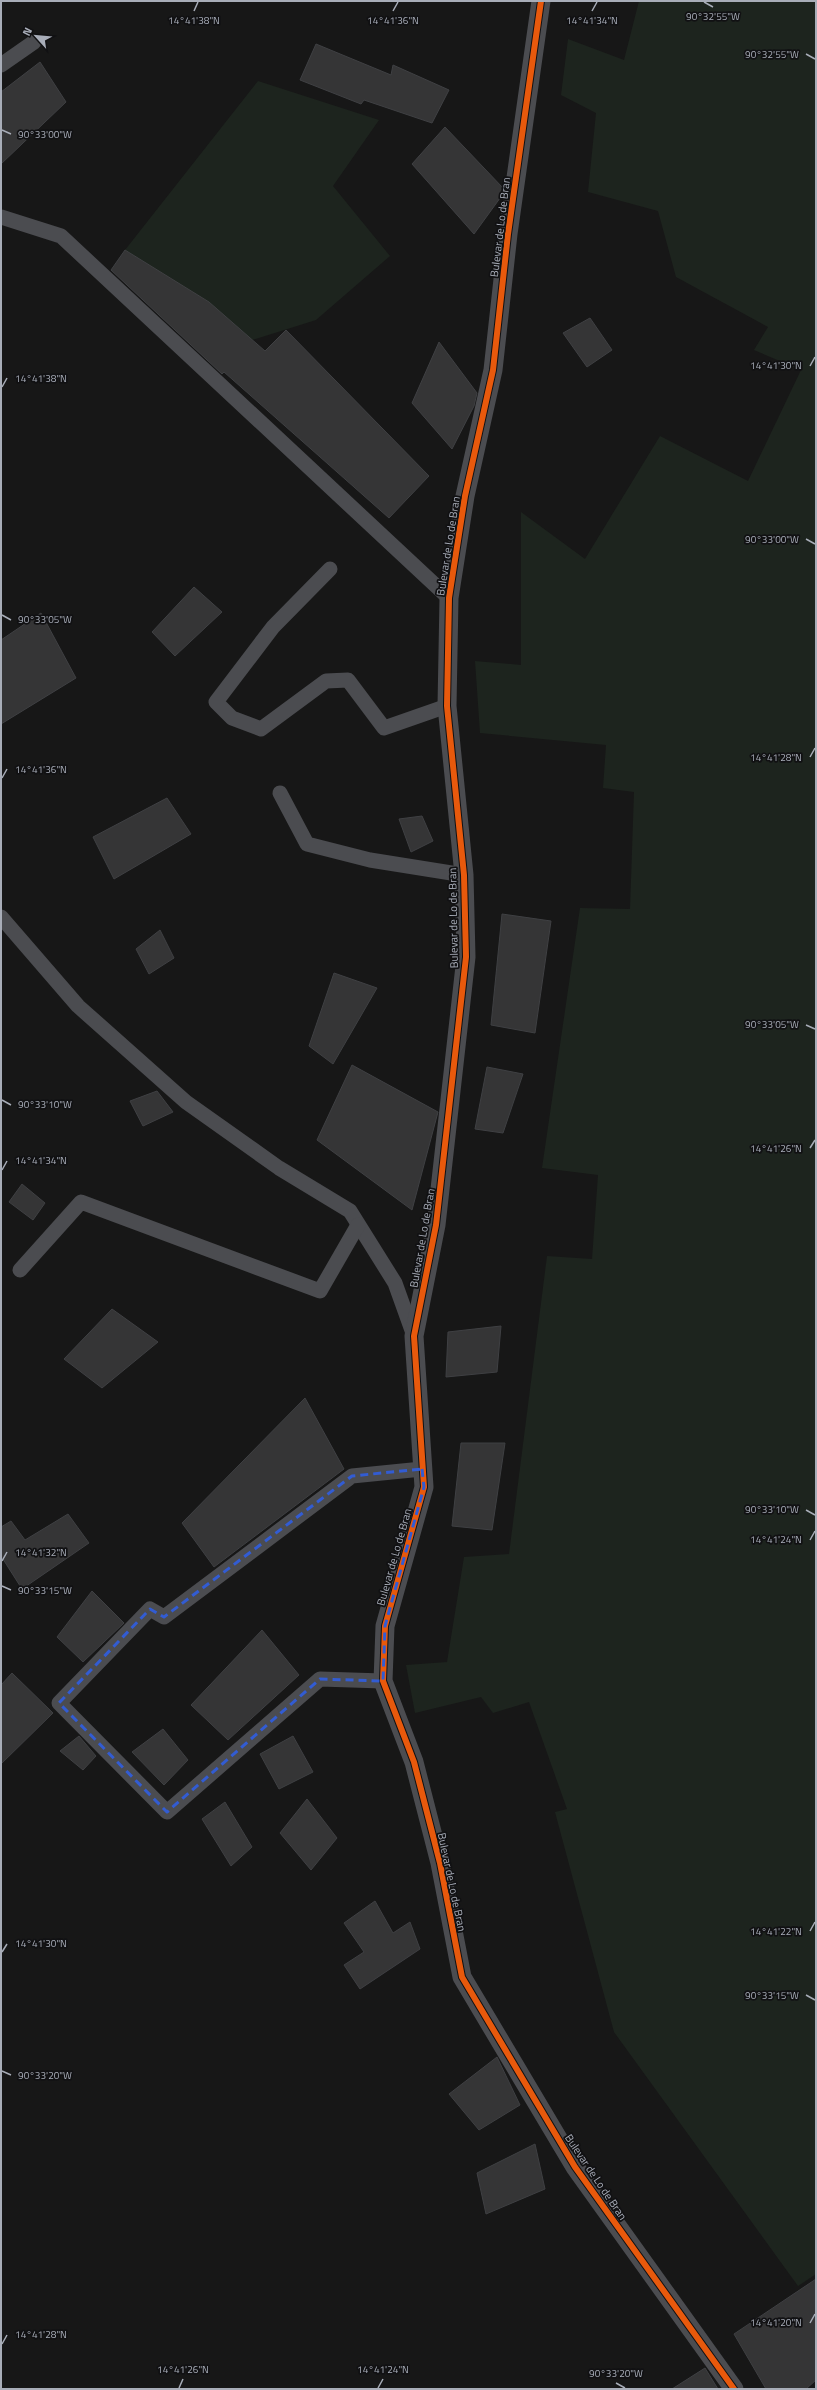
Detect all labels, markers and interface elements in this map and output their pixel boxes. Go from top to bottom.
text: 90°32'55"W [686,9,740,24]
text: 14°41'38"N [168,13,220,28]
text: 14°41'36"N [367,13,419,28]
text: 14°41'34"N [566,13,618,28]
north arrow [16,16,56,56]
text: N [18,24,36,38]
text: 90°32'55"W [745,47,799,62]
text: 90°33'00"W [18,127,72,142]
street label: Bulevar de Lo de Bran [486,176,514,278]
text: 14°41'30"N [750,358,802,373]
text: 14°41'38"N [15,371,67,386]
street label: Bulevar de Lo de Bran [432,495,464,597]
text: 90°33'00"W [745,532,799,547]
text: 90°33'05"W [18,612,72,627]
text: 14°41'28"N [750,750,802,765]
text: 14°41'36"N [15,762,67,777]
street label: Bulevar de Lo de Bran [444,867,462,968]
text: 90°33'05"W [745,1017,799,1032]
text: 90°33'10"W [18,1097,72,1112]
text: 14°41'26"N [750,1141,802,1156]
text: 14°41'34"N [15,1153,67,1168]
street label: Bulevar de Lo de Bran [405,1187,439,1289]
text: 90°33'10"W [745,1502,799,1517]
street label: Bulevar de Lo de Bran [372,1506,416,1608]
text: 14°41'24"N [750,1532,802,1547]
text: 14°41'32"N [15,1545,67,1560]
text: 90°33'15"W [18,1583,72,1598]
street label: Bulevar de Lo de Bran [434,1831,470,1933]
text: 14°41'22"N [750,1924,802,1939]
text: 14°41'30"N [15,1936,67,1951]
text: 90°33'15"W [745,1988,799,2003]
text: 90°33'20"W [18,2068,72,2083]
street label: Bulevar de Lo de Bran [561,2131,631,2223]
text: 14°41'20"N [750,2315,802,2330]
text: 14°41'28"N [15,2327,67,2342]
text: 14°41'26"N [157,2362,209,2377]
text: 14°41'24"N [357,2362,409,2377]
text: 90°33'20"W [589,2366,643,2381]

